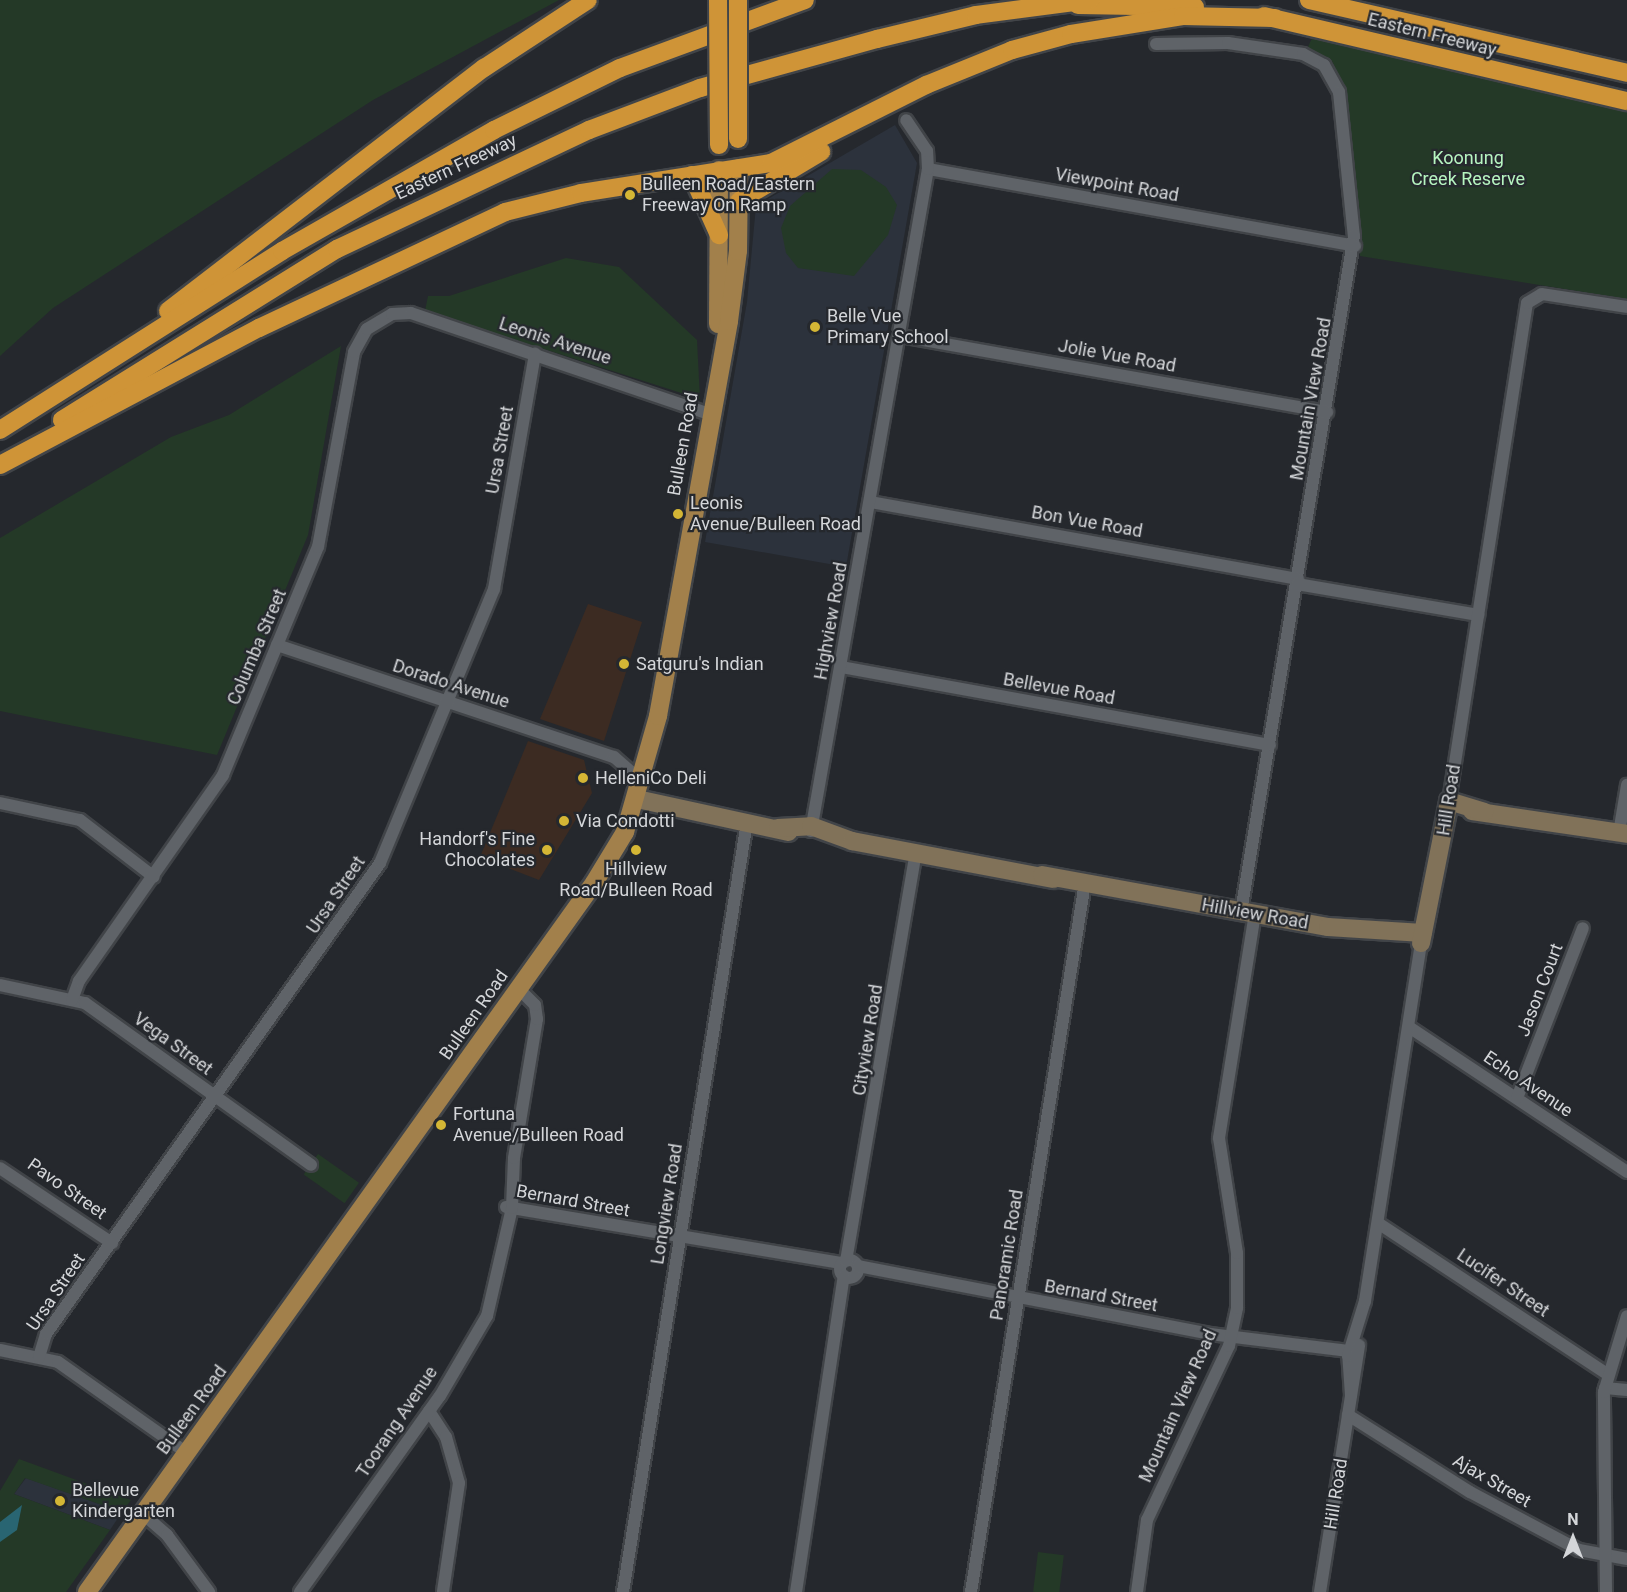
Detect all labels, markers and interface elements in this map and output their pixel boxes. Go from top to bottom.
street label: Eastern Freeway [1365,9,1499,61]
street label: Eastern Freeway [392,129,520,205]
park label: Koonung Creek Reserve [1411,148,1525,190]
street label: Viewpoint Road [1053,163,1181,207]
place label: Bulleen Road/Eastern Freeway On Ramp [642,174,815,216]
marker: Bulleen Road/Eastern Freeway On Ramp [623,188,637,202]
place label: Belle Vue Primary School [827,306,949,348]
street label: Leonis Avenue [496,313,614,369]
street label: Mountain View Road [1286,316,1336,482]
marker: Belle Vue Primary School [808,320,822,334]
street label: Jolie Vue Road [1056,335,1178,377]
street label: Bulleen Road [663,391,703,497]
street label: Ursa Street [482,404,518,496]
place label: Leonis Avenue/Bulleen Road [690,493,861,536]
street label: Bon Vue Road [1030,502,1144,542]
marker: Leonis Avenue/Bulleen Road [671,507,685,521]
street label: Highview Road [810,560,852,682]
street label: Columba Street [223,586,291,708]
place label: Satguru's Indian [636,653,764,675]
street label: Dorado Avenue [390,655,512,713]
marker: Satguru's Indian [617,657,631,671]
street label: Bellevue Road [1002,669,1116,709]
street label: Hill Road [1433,763,1465,837]
place label: HelleniCo Deli [595,767,707,789]
marker: HelleniCo Deli [576,771,590,785]
place label: Via Condotti [576,810,675,832]
marker: Via Condotti [557,814,571,828]
place label: Handorf's Fine Chocolates [419,829,535,872]
marker: Handorf's Fine Chocolates [540,843,554,857]
marker: Hillview Road/Bulleen Road [629,843,643,857]
street label: Ursa Street [302,852,370,938]
place label: Hillview Road/Bulleen Road [559,859,713,902]
street label: Hillview Road [1200,894,1310,934]
street label: Jason Court [1512,940,1568,1040]
street label: Bulleen Road [435,966,513,1064]
street label: Cityview Road [849,983,887,1097]
street label: Vega Street [129,1008,217,1080]
street label: Echo Avenue [1479,1046,1577,1122]
place label: Fortuna Avenue/Bulleen Road [453,1104,624,1146]
marker: Fortuna Avenue/Bulleen Road [434,1118,448,1132]
street label: Longview Road [647,1142,687,1266]
street label: Pavo Street [23,1154,111,1224]
street label: Bernard Street [515,1180,631,1222]
street label: Panoramic Road [986,1188,1028,1322]
street label: Lucifer Street [1453,1244,1553,1322]
street label: Ursa Street [22,1249,90,1335]
street label: Bernard Street [1043,1275,1159,1317]
street label: Mountain View Road [1135,1326,1221,1486]
street label: Bulleen Road [152,1361,232,1459]
street label: Toorang Avenue [352,1362,442,1482]
street label: Ajax Street [1449,1450,1535,1512]
street label: Hill Road [1320,1457,1352,1531]
place label: Bellevue Kindergarten [72,1480,175,1522]
marker: Bellevue Kindergarten [53,1494,67,1508]
north arrow [1543,1508,1603,1568]
text: N [1567,1510,1579,1529]

